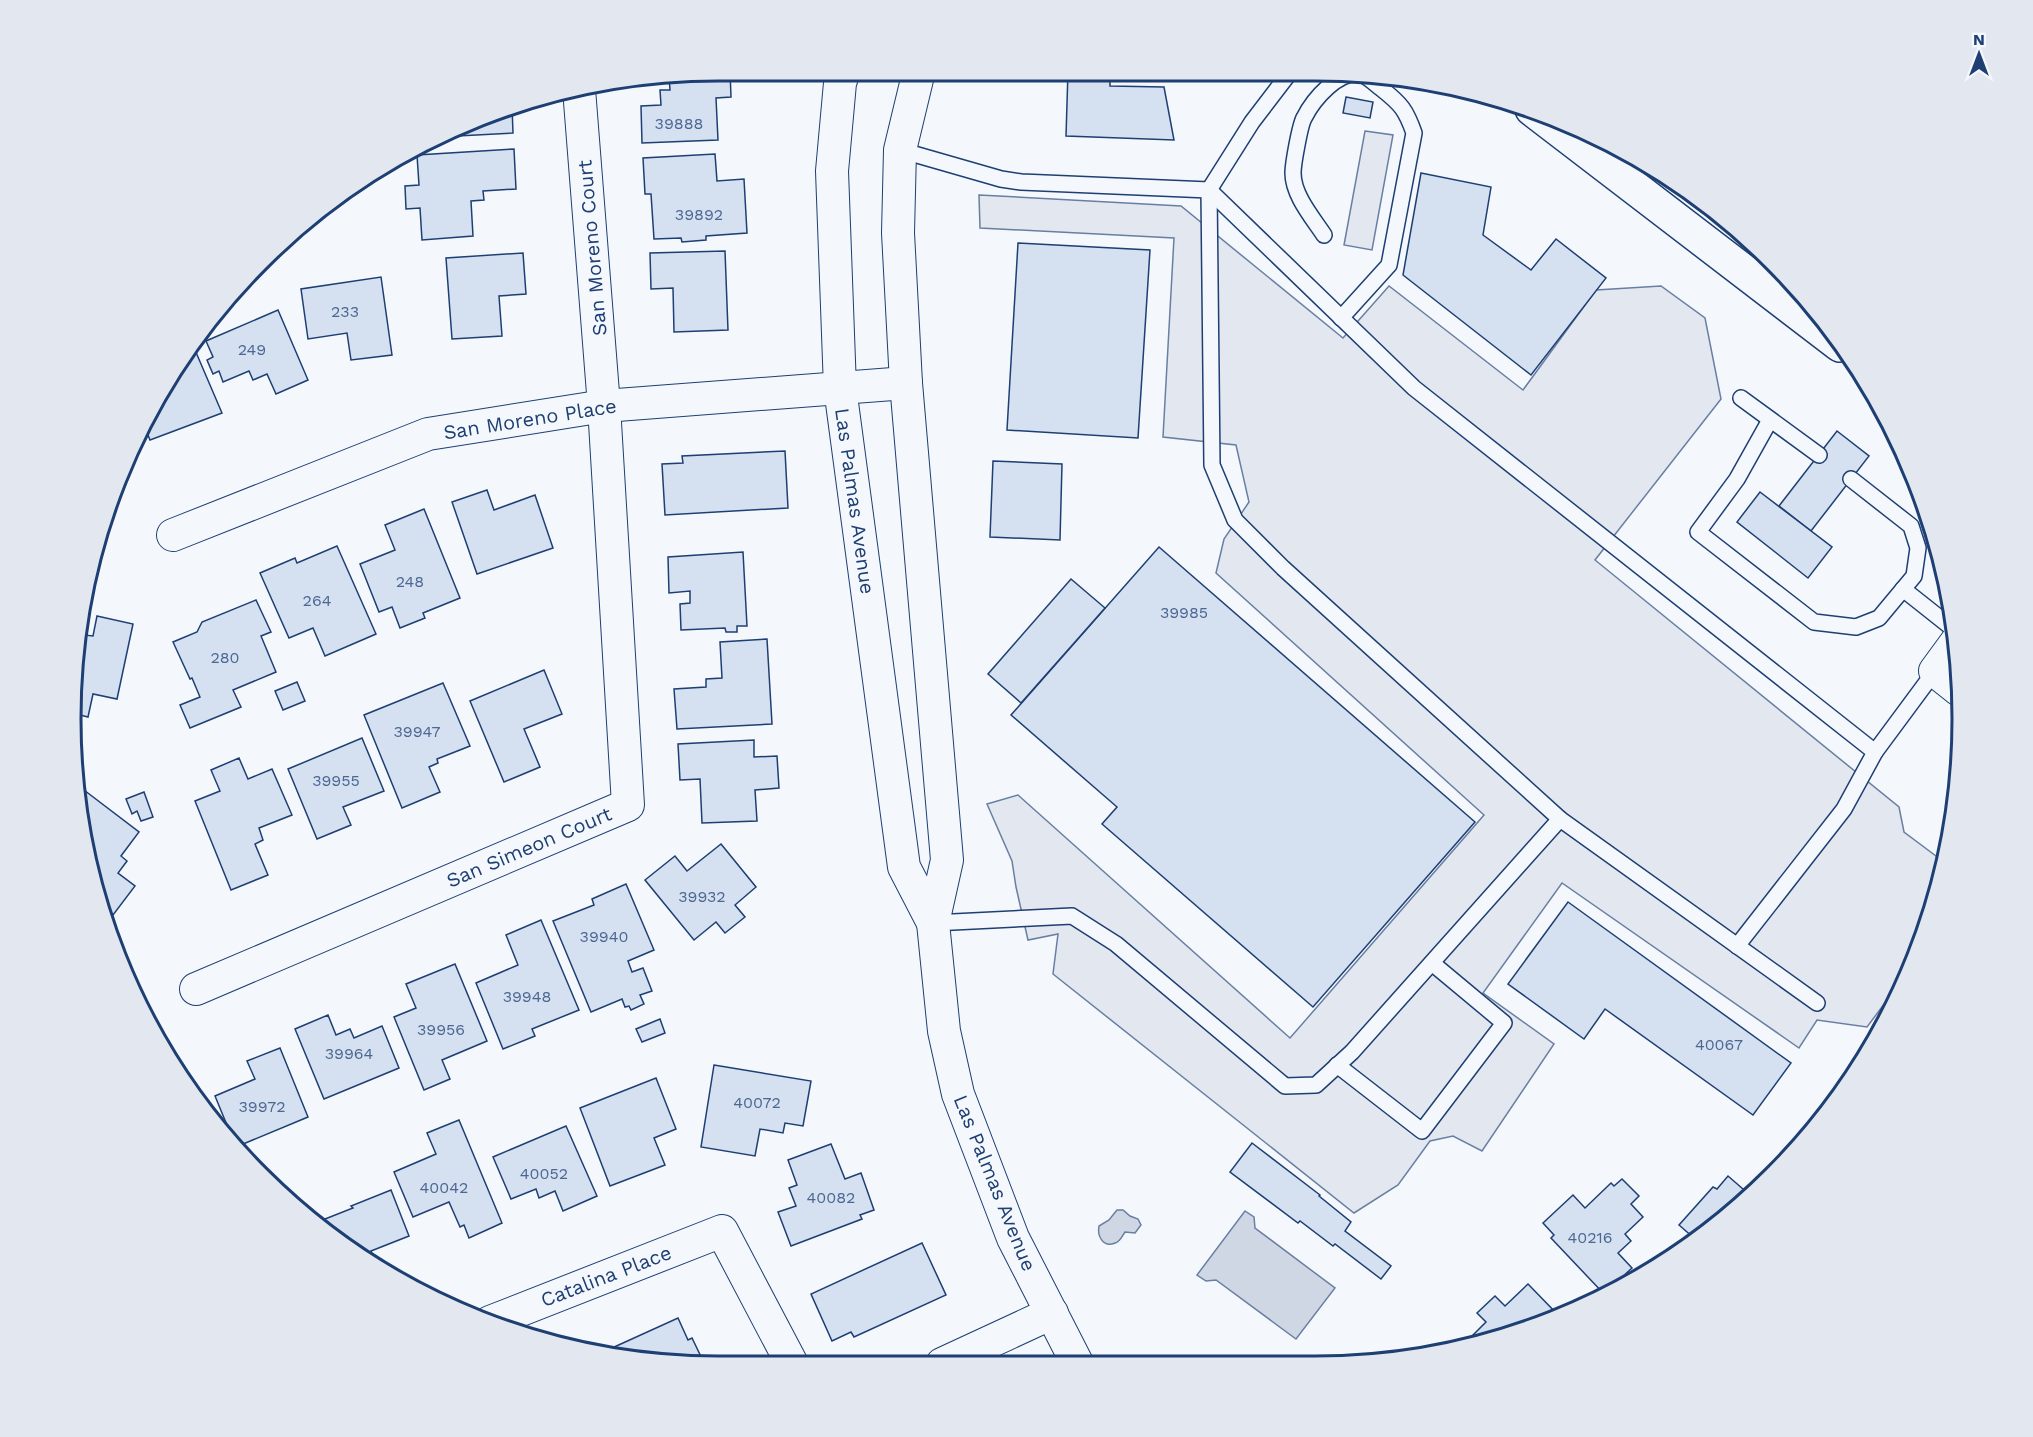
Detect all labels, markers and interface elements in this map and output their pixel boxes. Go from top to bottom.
north arrow [1949,24,2009,84]
text: N [1973,30,1985,49]
house number: 39888 [655,114,703,133]
street label: San Moreno Court [572,158,612,337]
house number: 39892 [675,205,723,224]
house number: 233 [331,302,359,321]
house number: 249 [238,340,266,359]
street label: San Moreno Place [442,393,618,445]
street label: Las Palmas Avenue [830,406,880,596]
house number: 248 [396,572,424,591]
house number: 264 [303,591,332,610]
house number: 39985 [1160,603,1208,622]
house number: 280 [210,648,240,667]
house number: 39947 [393,722,441,741]
house number: 39955 [312,771,360,790]
street label: San Simeon Court [443,801,616,893]
house number: 39932 [678,887,726,906]
house number: 39940 [580,927,628,946]
house number: 39948 [503,987,551,1006]
house number: 39956 [417,1020,465,1039]
house number: 40067 [1695,1035,1743,1054]
house number: 39964 [325,1044,374,1063]
street label: Las Palmas Avenue [949,1091,1041,1275]
house number: 40072 [733,1093,781,1112]
house number: 39972 [238,1097,286,1116]
house number: 40052 [520,1164,568,1183]
house number: 40042 [420,1178,468,1197]
house number: 40082 [807,1188,855,1207]
house number: 40216 [1567,1228,1613,1247]
street label: Catalina Place [537,1240,675,1312]

